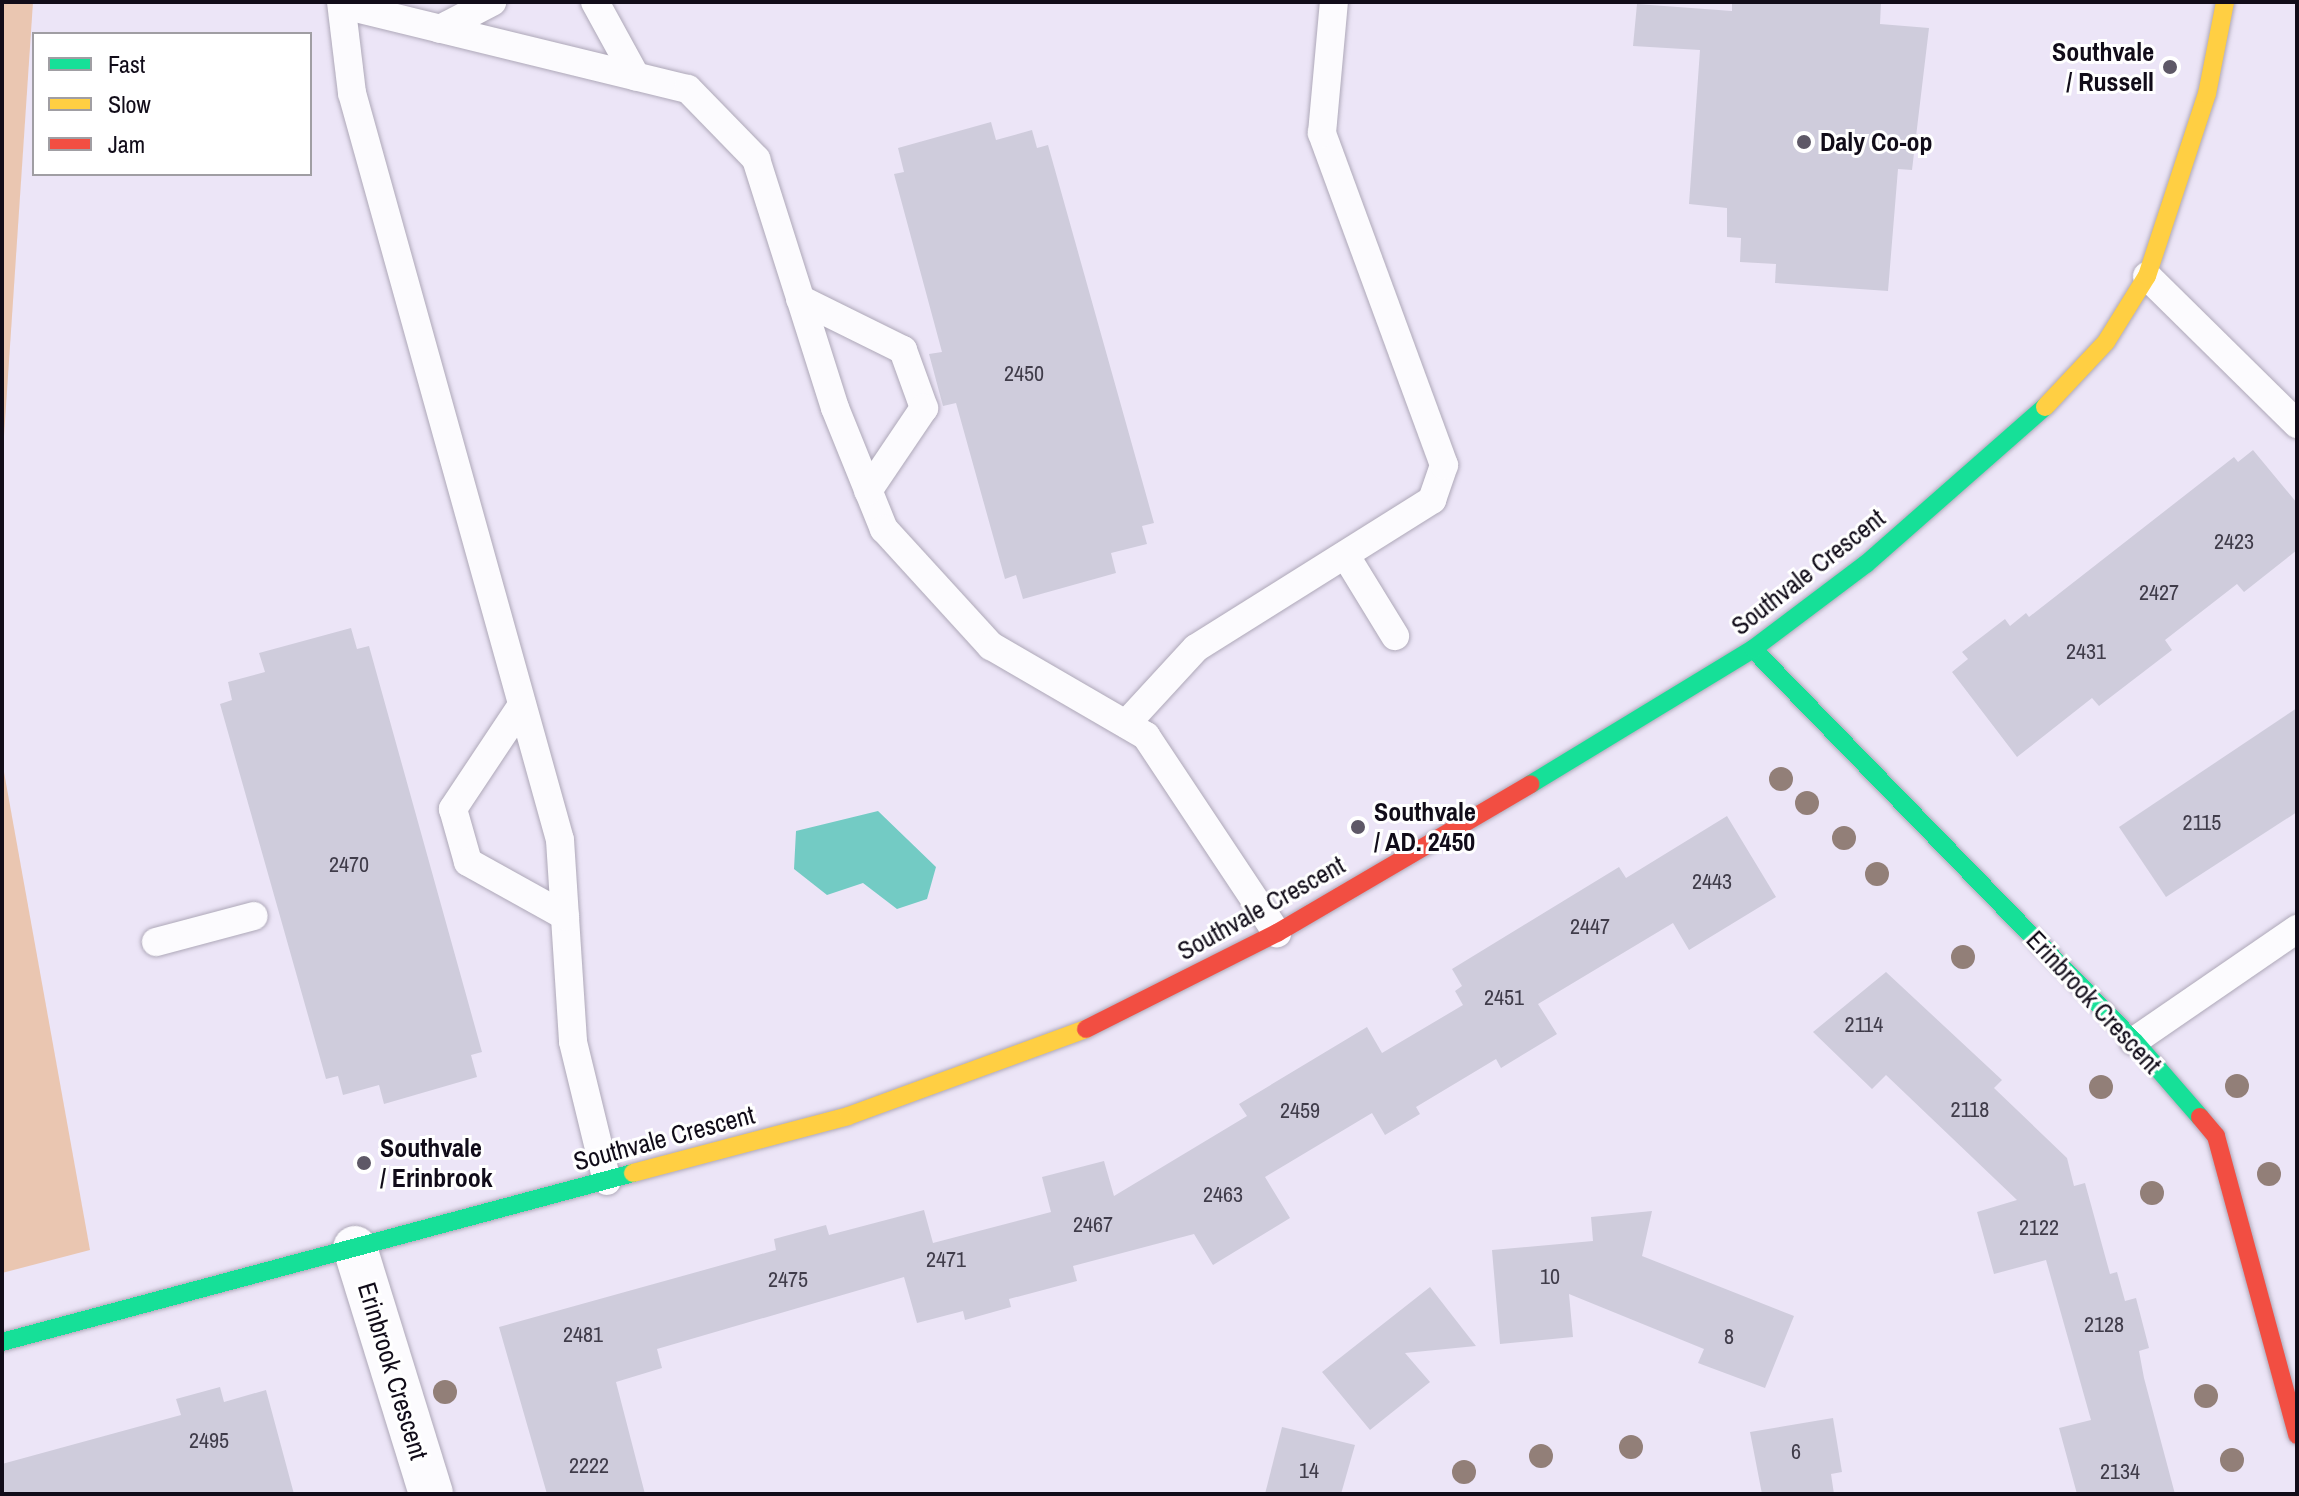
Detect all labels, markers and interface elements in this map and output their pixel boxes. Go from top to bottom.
legend [32,32,312,176]
place label: Southvale / Russell [2052,36,2154,98]
text: Fast [108,48,145,80]
marker: Southvale / Russell [2161,58,2179,76]
text: Slow [108,88,151,120]
place label: Daly Co-op [1820,126,1933,158]
text: Jam [108,128,145,160]
marker: Daly Co-op [1795,133,1813,151]
house number: 2450 [1004,361,1044,387]
street label: Southvale Crescent [1725,502,1891,642]
house number: 2423 [2214,529,2254,555]
house number: 2427 [2139,580,2179,606]
house number: 2431 [2066,639,2106,665]
place label: Southvale / AD. 2450 [1374,796,1476,858]
house number: 2115 [2183,810,2221,836]
marker: Southvale / AD. 2450 [1349,818,1367,836]
street label: Southvale Crescent [1172,849,1350,967]
house number: 2470 [329,852,369,878]
house number: 2443 [1692,869,1732,895]
house number: 2447 [1570,914,1610,940]
street label: Erinbrook Crescent [2020,924,2168,1080]
house number: 2451 [1484,985,1524,1011]
house number: 2114 [1845,1012,1883,1038]
house number: 2118 [1951,1097,1989,1123]
house number: 2459 [1280,1098,1320,1124]
street label: Southvale Crescent [570,1099,758,1177]
place label: Southvale / Erinbrook [380,1132,493,1194]
marker: Southvale / Erinbrook [355,1154,373,1172]
house number: 2463 [1203,1182,1243,1208]
house number: 2467 [1073,1212,1113,1238]
house number: 2122 [2019,1215,2059,1241]
house number: 2471 [926,1247,966,1273]
house number: 10 [1540,1264,1560,1290]
house number: 2475 [768,1267,808,1293]
street label: Erinbrook Crescent [351,1279,435,1463]
house number: 2128 [2084,1312,2124,1338]
house number: 2481 [563,1322,603,1348]
house number: 8 [1724,1324,1734,1350]
house number: 2495 [189,1428,229,1454]
house number: 6 [1791,1439,1801,1465]
house number: 2222 [569,1453,609,1479]
house number: 14 [1299,1458,1319,1484]
house number: 2134 [2100,1459,2140,1485]

